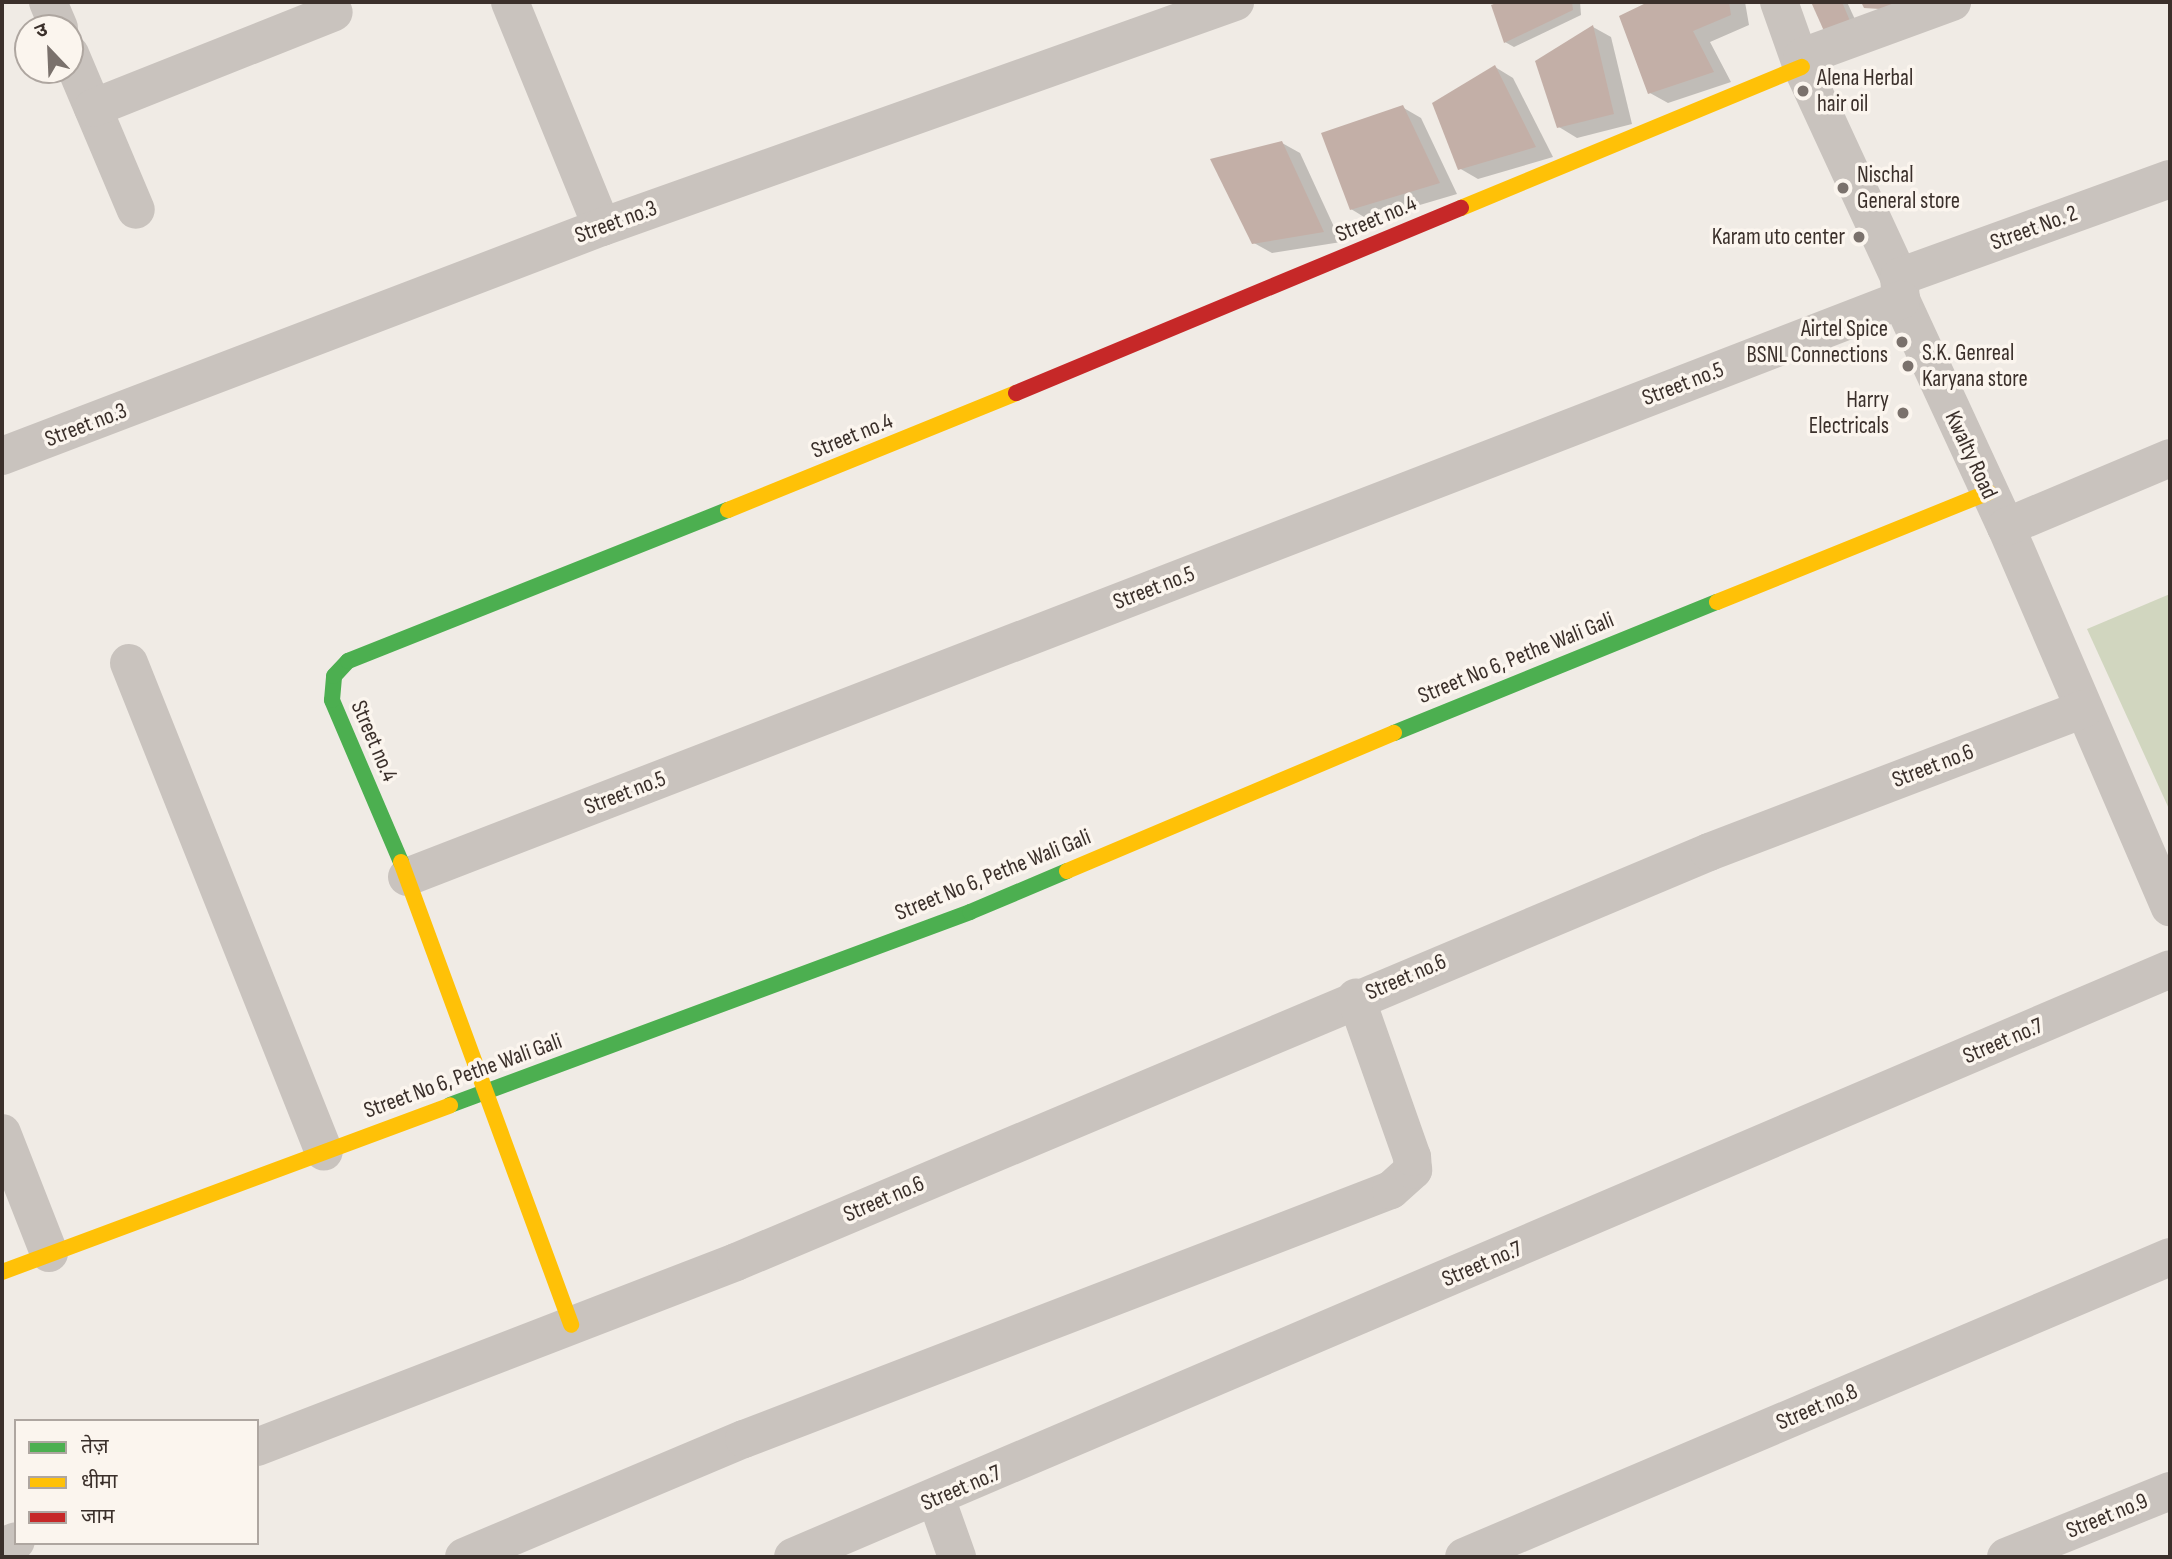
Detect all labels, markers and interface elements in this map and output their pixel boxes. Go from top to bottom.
north arrow [14,14,84,84]
text: उ [32,18,51,44]
place label: Alena Herbal hair oil [1817,64,1913,118]
marker: Alena Herbal hair oil [1795,83,1811,99]
place label: Nischal General store [1857,161,1960,215]
marker: Nischal General store [1835,180,1851,196]
street label: Street no.4 [1331,190,1421,248]
street label: Street no.3 [571,194,661,250]
street label: Street No. 2 [1987,200,2081,256]
place label: Karam uto center [1712,223,1845,251]
marker: Karam uto center [1851,229,1867,245]
place label: Airtel Spice BSNL Connections [1747,315,1888,369]
marker: Airtel Spice BSNL Connections [1894,334,1910,350]
place label: S.K. Genreal Karyana store [1922,339,2028,393]
street label: Street no.5 [1638,356,1728,412]
marker: S.K. Genreal Karyana store [1900,358,1916,374]
place label: Harry Electricals [1809,386,1889,440]
street label: Street no.3 [41,397,131,453]
marker: Harry Electricals [1895,405,1911,421]
street label: Street no.4 [807,407,897,465]
street label: Kwalty Road [1939,407,2003,503]
street label: Street no.5 [1109,560,1199,616]
street label: Street No 6, Pethe Wali Gali [1414,606,1618,710]
street label: Street no.4 [345,696,403,786]
street label: Street no.6 [1888,738,1978,794]
street label: Street no.5 [580,765,670,821]
street label: Street No 6, Pethe Wali Gali [891,823,1095,927]
street label: Street no.6 [1361,948,1451,1006]
street label: Street no.7 [1959,1012,2047,1070]
street label: Street No 6, Pethe Wali Gali [360,1027,566,1125]
street label: Street no.6 [839,1170,929,1228]
street label: Street no.7 [1438,1235,1526,1293]
street label: Street no.8 [1772,1378,1862,1436]
legend [14,1419,259,1545]
text: तेज़ [81,1434,109,1459]
street label: Street no.7 [917,1459,1005,1517]
text: धीमा [81,1469,117,1494]
street label: Street no.9 [2062,1487,2152,1545]
text: जाम [81,1504,115,1529]

